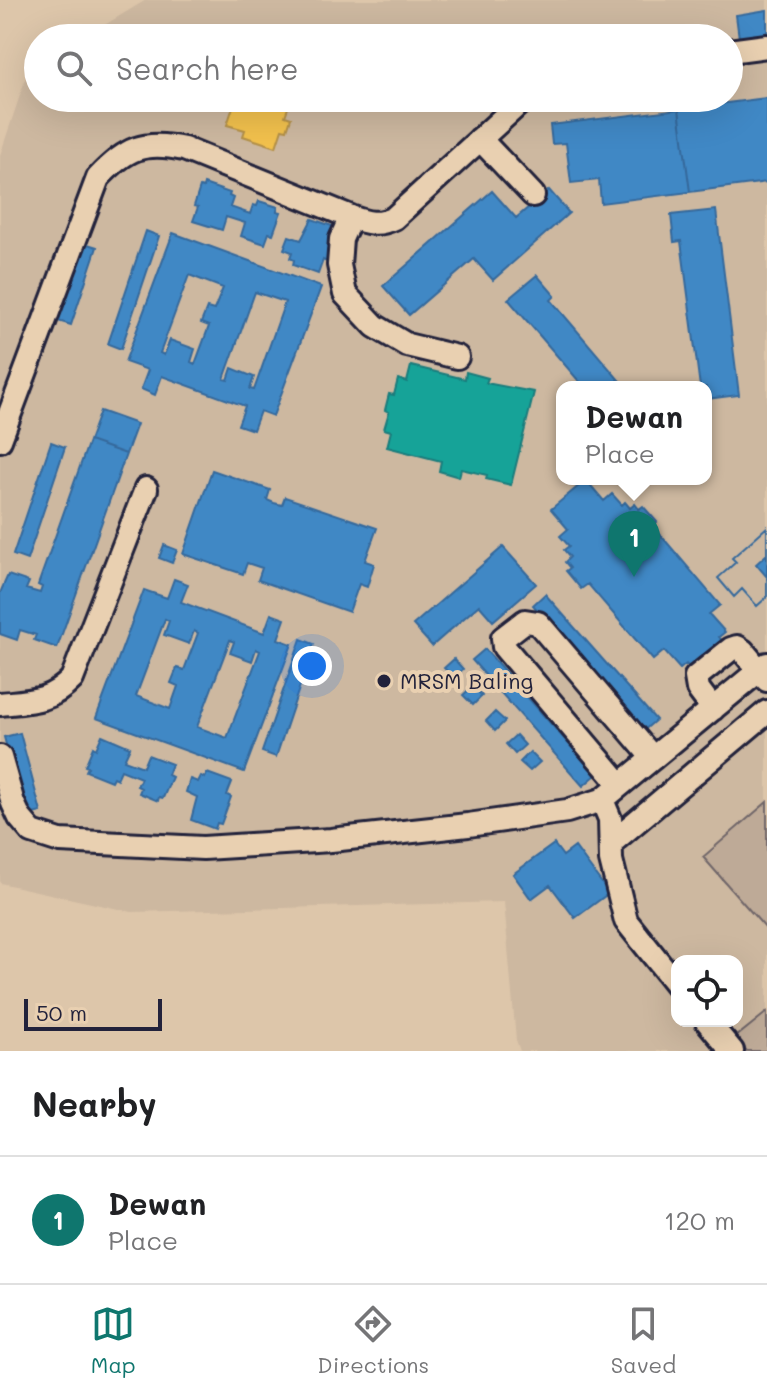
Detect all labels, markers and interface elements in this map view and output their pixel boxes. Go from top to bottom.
search box [24,24,743,112]
icon: search [52,46,96,90]
text: Search here [116,48,299,88]
popup [556,381,712,485]
text: Dewan [585,396,683,436]
text: Place [585,436,655,470]
pin: 1 [608,511,660,577]
your location [292,646,332,686]
place label: MRSM Baling [400,666,533,695]
marker: MRSM Baling [375,672,393,690]
map controls [671,955,743,1027]
button: locate [671,955,743,1027]
scale bar [24,995,162,1031]
text: 50 m [36,998,87,1027]
text: Nearby [32,1081,157,1126]
text: Dewan [108,1183,206,1223]
text: 1 [52,1203,64,1237]
text: 120 m [664,1203,735,1237]
text: Place [108,1223,178,1257]
tab: Map [91,1302,136,1379]
tab: Directions [317,1302,429,1379]
tab: Saved [611,1302,676,1379]

